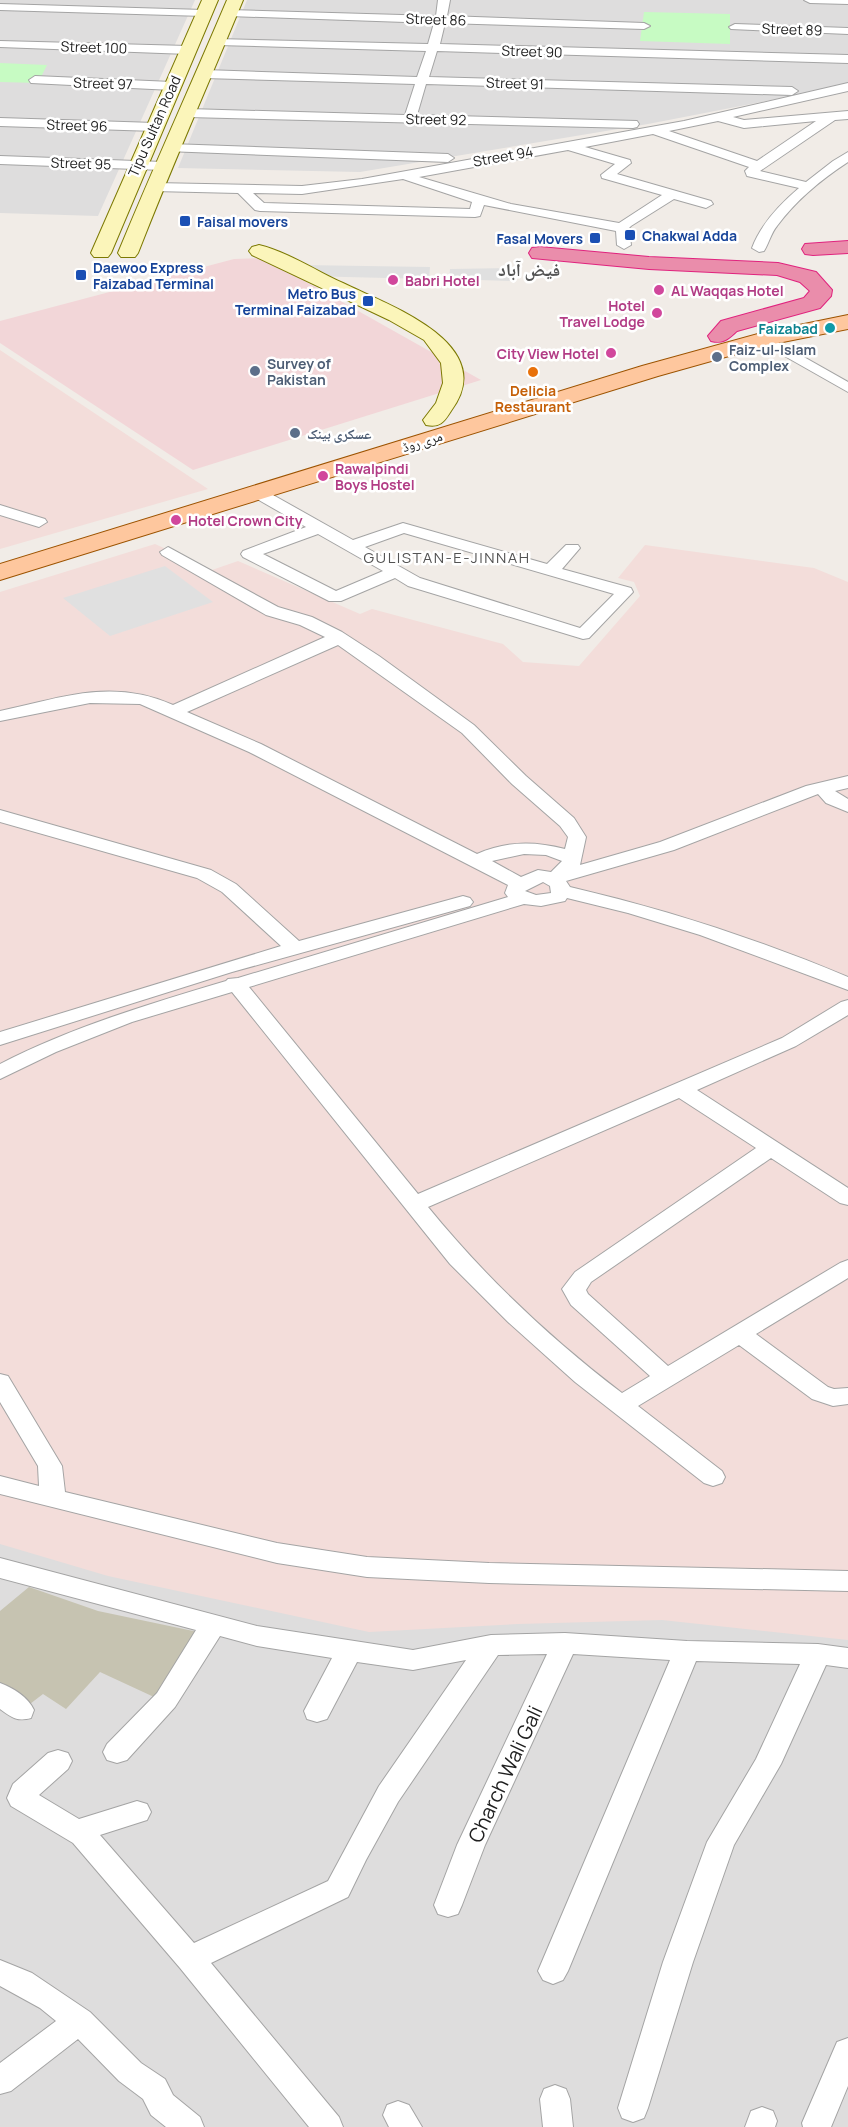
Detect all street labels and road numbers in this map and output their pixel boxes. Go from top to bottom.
street label: Street 86 [405,8,467,30]
street label: Street 89 [761,18,823,40]
street label: Street 100 [60,36,128,58]
street label: Street 90 [501,40,563,62]
street label: Street 97 [73,72,133,94]
street label: Tipu Sultan Road [123,72,185,180]
street label: Street 91 [486,72,544,94]
street label: Street 92 [406,109,466,129]
street label: Street 96 [46,114,108,136]
street label: Street 94 [471,141,535,171]
street label: Street 95 [50,152,112,174]
street label: مری روڈ [399,426,445,456]
street label: Charch Wali Gali [461,1701,549,1847]

